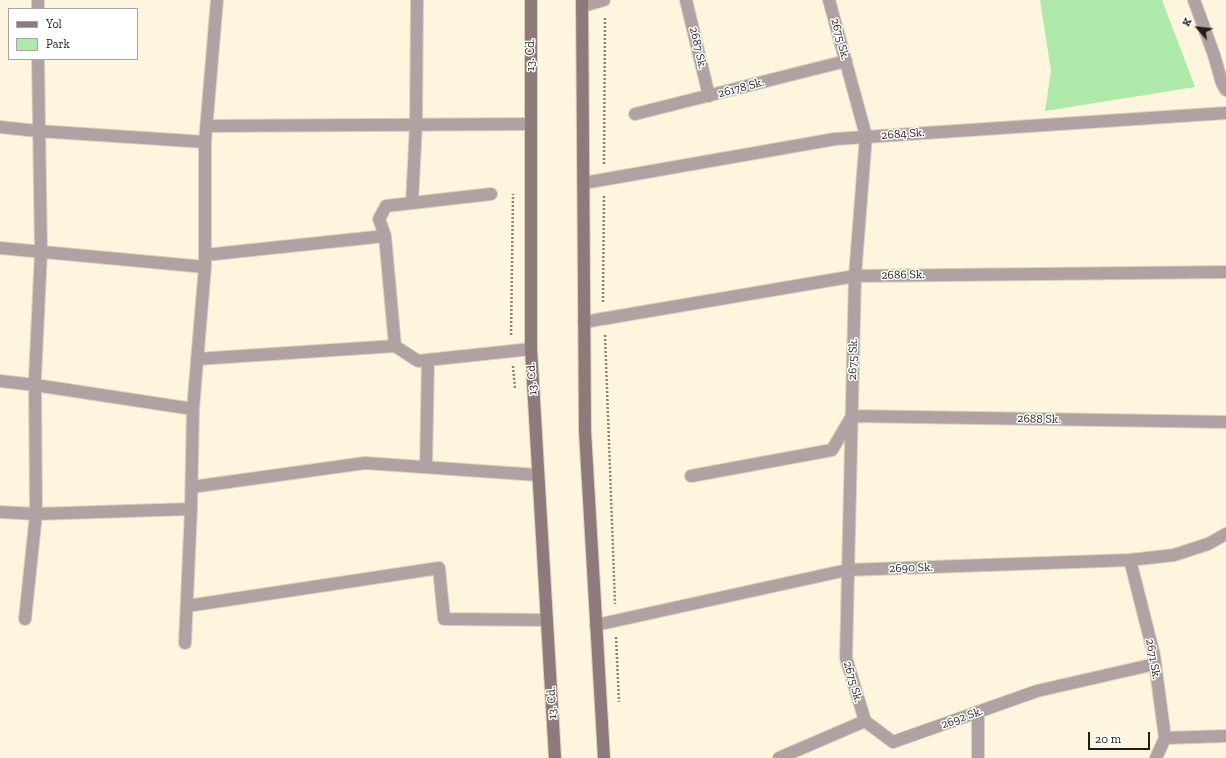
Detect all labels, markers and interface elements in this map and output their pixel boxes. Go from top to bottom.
legend [8,8,138,60]
north arrow [1178,8,1218,48]
text: K [1179,16,1194,28]
text: Yol [46,17,62,31]
street label: 2675 Sk. [828,17,852,61]
street label: 2687 Sk. [686,26,710,70]
text: Park [46,37,70,51]
street label: 13. Cd. [524,39,538,71]
street label: 26178 Sk. [716,75,766,101]
street label: 2684 Sk. [881,125,925,143]
street label: 2686 Sk. [881,267,925,283]
street label: 2675 Sk. [845,338,861,380]
street label: 13. Cd. [524,362,540,396]
street label: 2688 Sk. [1017,411,1061,427]
street label: 2690 Sk. [889,560,933,576]
street label: 2671 Sk. [1142,638,1164,680]
street label: 2675 Sk. [840,660,866,704]
street label: 13. Cd. [544,686,560,720]
street label: 2692 Sk. [939,704,985,732]
scale bar [1090,724,1152,750]
text: 20 m [1095,732,1121,746]

